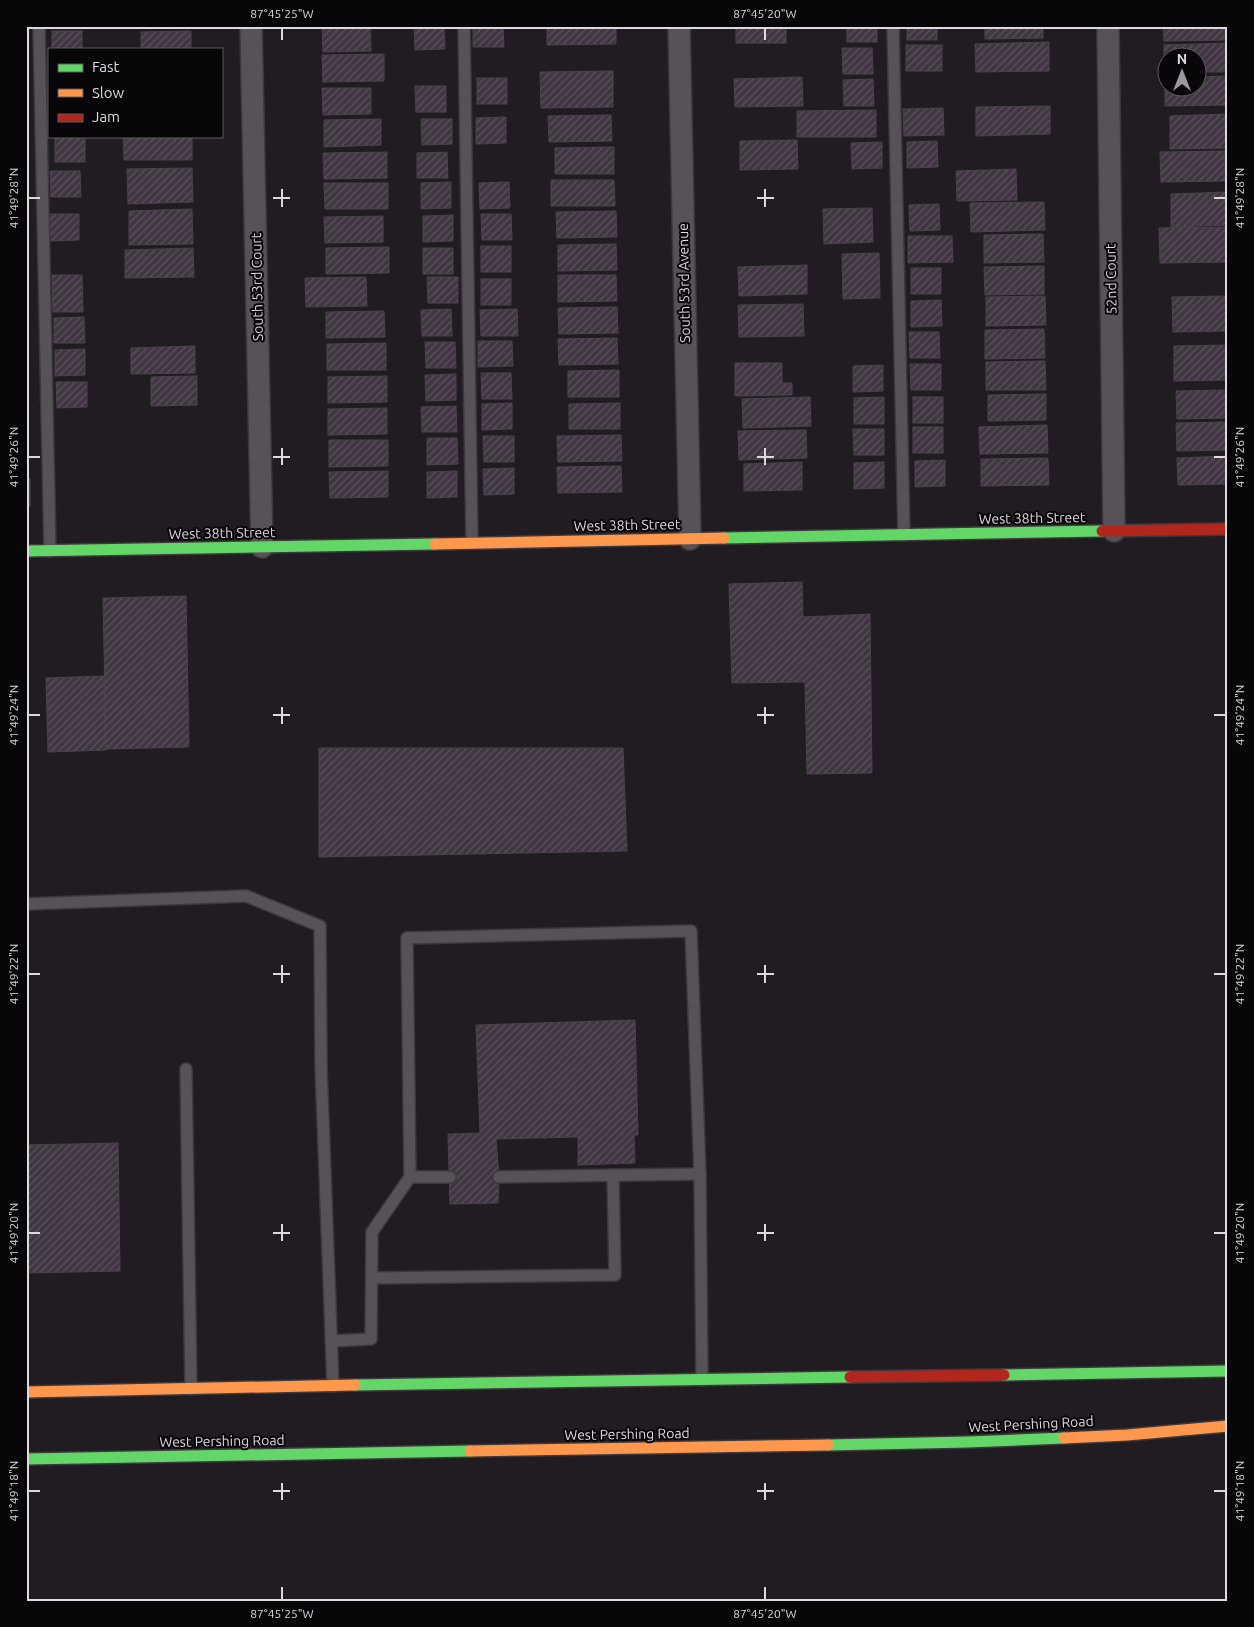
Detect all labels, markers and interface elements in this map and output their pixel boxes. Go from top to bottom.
text: 87°45'25"W [250,7,314,20]
text: 87°45'20"W [733,7,797,20]
legend [48,48,222,138]
north arrow [1156,48,1206,98]
text: N [1177,51,1187,67]
text: Fast [92,58,120,75]
text: Slow [92,84,125,101]
text: Jam [92,108,120,125]
text: 41°49'28"N [7,168,20,228]
text: 41°49'28"N [1233,168,1246,228]
street label: South 53rd Avenue [675,223,693,343]
street label: South 53rd Court [248,232,266,341]
street label: 52nd Court [1102,243,1120,315]
text: 41°49'26"N [7,427,20,487]
text: 41°49'26"N [1233,427,1246,487]
street label: West 38th Street [978,509,1086,527]
street label: West 38th Street [573,516,681,534]
street label: West 38th Street [168,524,276,542]
text: 41°49'24"N [7,685,20,745]
text: 41°49'24"N [1233,685,1246,745]
text: 41°49'22"N [7,944,20,1004]
text: 41°49'22"N [1233,944,1246,1004]
text: 41°49'20"N [7,1203,20,1263]
text: 41°49'20"N [1233,1203,1246,1263]
street label: West Pershing Road [968,1413,1094,1435]
street label: West Pershing Road [564,1425,690,1443]
street label: West Pershing Road [159,1432,285,1450]
text: 41°49'18"N [7,1461,20,1521]
text: 41°49'18"N [1233,1461,1246,1521]
text: 87°45'25"W [250,1607,314,1620]
text: 87°45'20"W [733,1607,797,1620]

